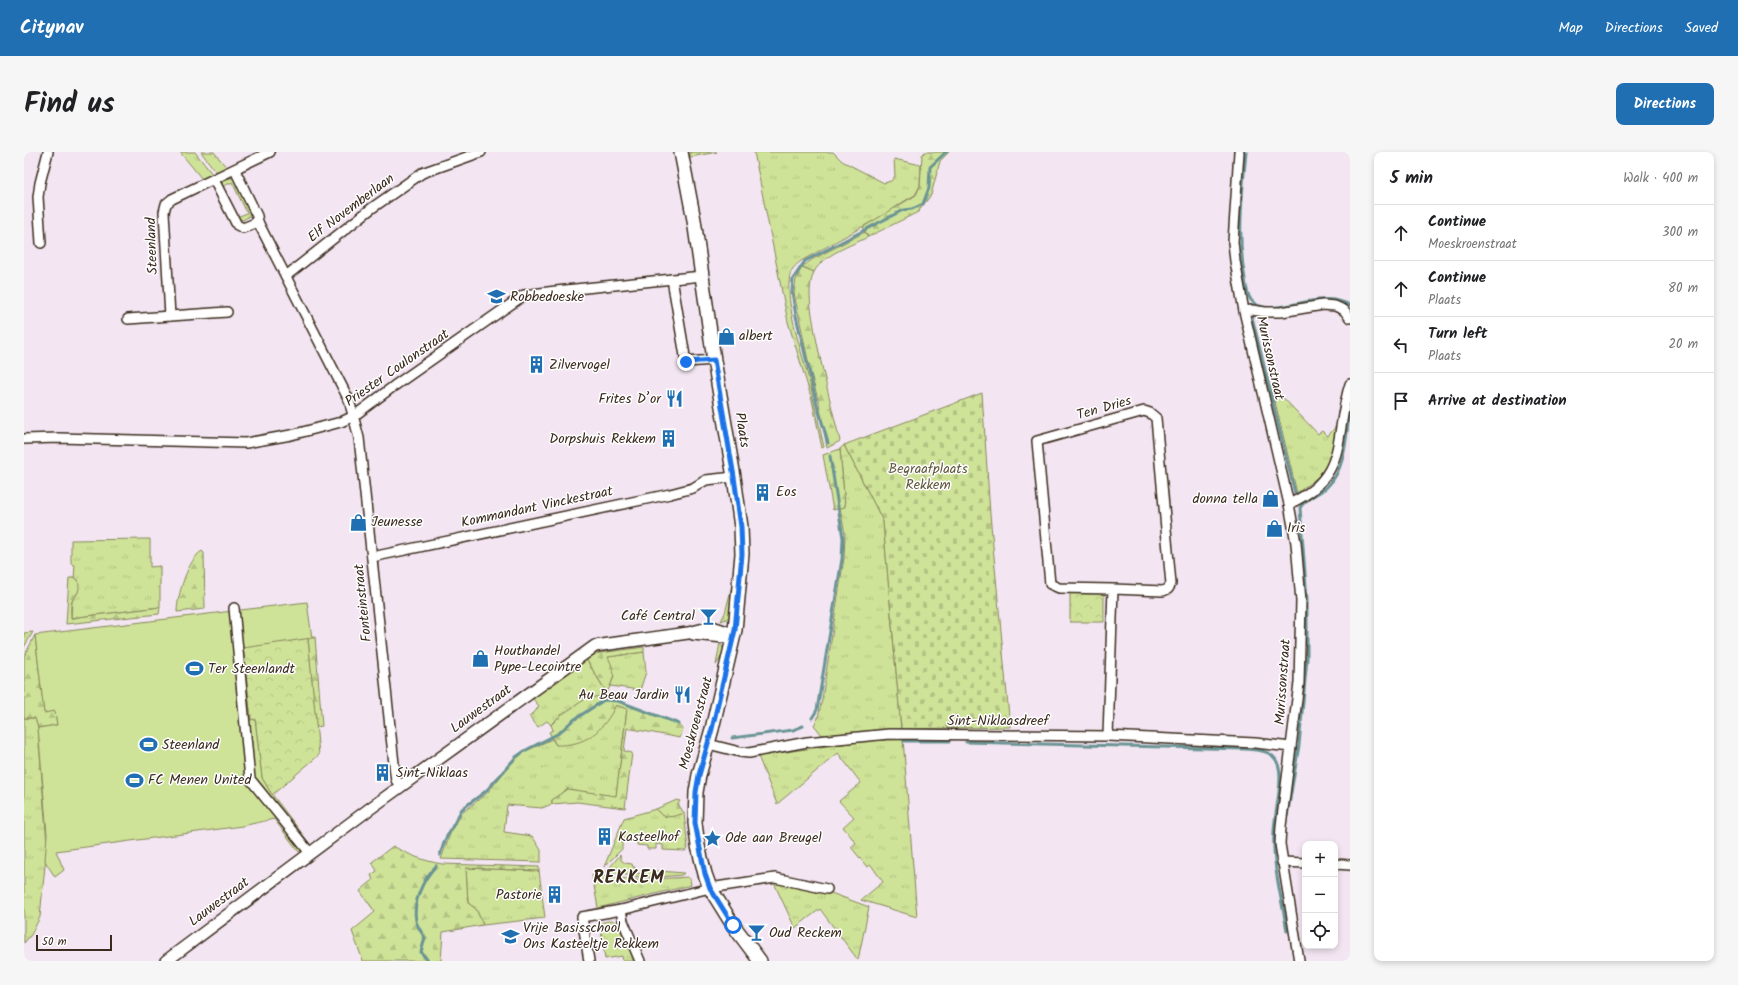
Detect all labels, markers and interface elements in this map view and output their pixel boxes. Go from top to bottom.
text: Citynav [20,13,83,43]
text: Map [1558,17,1583,39]
text: Directions [1605,17,1663,39]
text: Saved [1685,17,1718,39]
text: Find us [24,82,115,127]
button: Directions [1616,83,1714,125]
text: 5 min [1390,165,1433,192]
street label: Elf Novemberlaan [303,168,399,248]
text: Walk · 400 m [1623,168,1698,189]
text: Continue [1428,210,1486,234]
street label: Steenland [140,216,164,275]
icon: ahead [1390,222,1412,244]
text: 300 m [1662,222,1698,243]
text: Moeskroenstraat [1428,234,1517,255]
text: Continue [1428,266,1486,290]
icon: ahead [1390,278,1412,300]
text: 80 m [1668,278,1698,299]
place label: Robbedoeske [510,286,585,308]
school or university icon: Robbedoeske [487,287,507,307]
text: Plaats [1428,290,1461,311]
street label: Murissonstraat [1250,314,1291,403]
text: Turn left [1428,322,1488,346]
street label: Priester Coulonstraat [340,323,454,412]
place label: albert [739,325,773,347]
shop icon: albert [716,326,736,346]
icon: left [1390,334,1412,356]
text: 20 m [1668,334,1698,355]
text: Plaats [1428,346,1461,367]
route end [677,353,695,371]
place label: Zilvervogel [549,354,610,376]
building icon: Zilvervogel [526,355,546,375]
place label: Frites D’or [598,388,662,410]
restaurant icon: Frites D’or [664,389,684,409]
text: Arrive at destination [1428,389,1567,413]
street label: Ten Dries [1074,390,1134,426]
icon: arrive [1390,390,1412,412]
street label: Plaats [728,411,756,449]
place label: Dorpshuis Rekkem [549,428,656,450]
building icon: Dorpshuis Rekkem [659,429,679,449]
park label: Begraafplaats Rekkem [888,458,968,496]
street label: Kommandant Vinckestraat [459,480,616,534]
place label: Eos [776,481,797,503]
building icon: Eos [753,482,773,502]
place label: donna tella [1192,488,1258,510]
shop icon: donna tella [1261,489,1281,509]
place label: Jeunesse [371,511,423,533]
shop icon: Jeunesse [348,512,368,532]
place label: Iris [1287,517,1305,539]
shop icon: Iris [1264,518,1284,538]
street label: Fonteinstraat [348,562,378,643]
place label: Café Central [621,605,696,627]
bar icon: Café Central [698,606,718,626]
street label: Murissonstraat [1269,638,1297,726]
place label: Houthandel Pype-Lecointre [494,640,582,678]
shop icon: Houthandel Pype-Lecointre [471,649,491,669]
place label: Ter Steenlandt [208,658,295,680]
sports icon: Ter Steenlandt [185,659,205,679]
street label: Moeskroenstraat [673,673,719,772]
street label: Lauwestraat [446,679,517,739]
place label: Au Beau Jardin [578,684,669,706]
restaurant icon: Au Beau Jardin [672,685,692,705]
street label: Sint-Niklaasdreef [947,710,1050,732]
place label: Steenland [162,734,220,756]
sports icon: Steenland [139,735,159,755]
place label: Sint-Niklaas [396,762,468,784]
building icon: Sint-Niklaas [373,763,393,783]
place label: FC Menen United [148,769,252,791]
sports icon: FC Menen United [125,770,145,790]
place label: Kasteelhof [618,826,681,848]
building icon: Kasteelhof [595,827,615,847]
place label: Ode aan Breugel [725,827,822,849]
place icon: Ode aan Breugel [702,828,722,848]
map controls [1302,841,1338,949]
button: + [1302,841,1338,877]
district label: REKKEM [593,864,665,893]
street label: Lauwestraat [184,871,255,932]
button: − [1302,877,1338,913]
place label: Pastorie [496,884,543,906]
building icon: Pastorie [545,885,565,905]
button: locate [1302,913,1338,949]
route start [724,916,742,934]
place label: Vrije Basisschool Ons Kasteeltje Rekkem [523,917,659,955]
place label: Oud Reckem [769,922,842,944]
bar icon: Oud Reckem [746,923,766,943]
school or university icon: Vrije Basisschool Ons Kasteeltje Rekkem [500,926,520,946]
scale bar [36,933,112,952]
text: 50 m [42,933,67,951]

